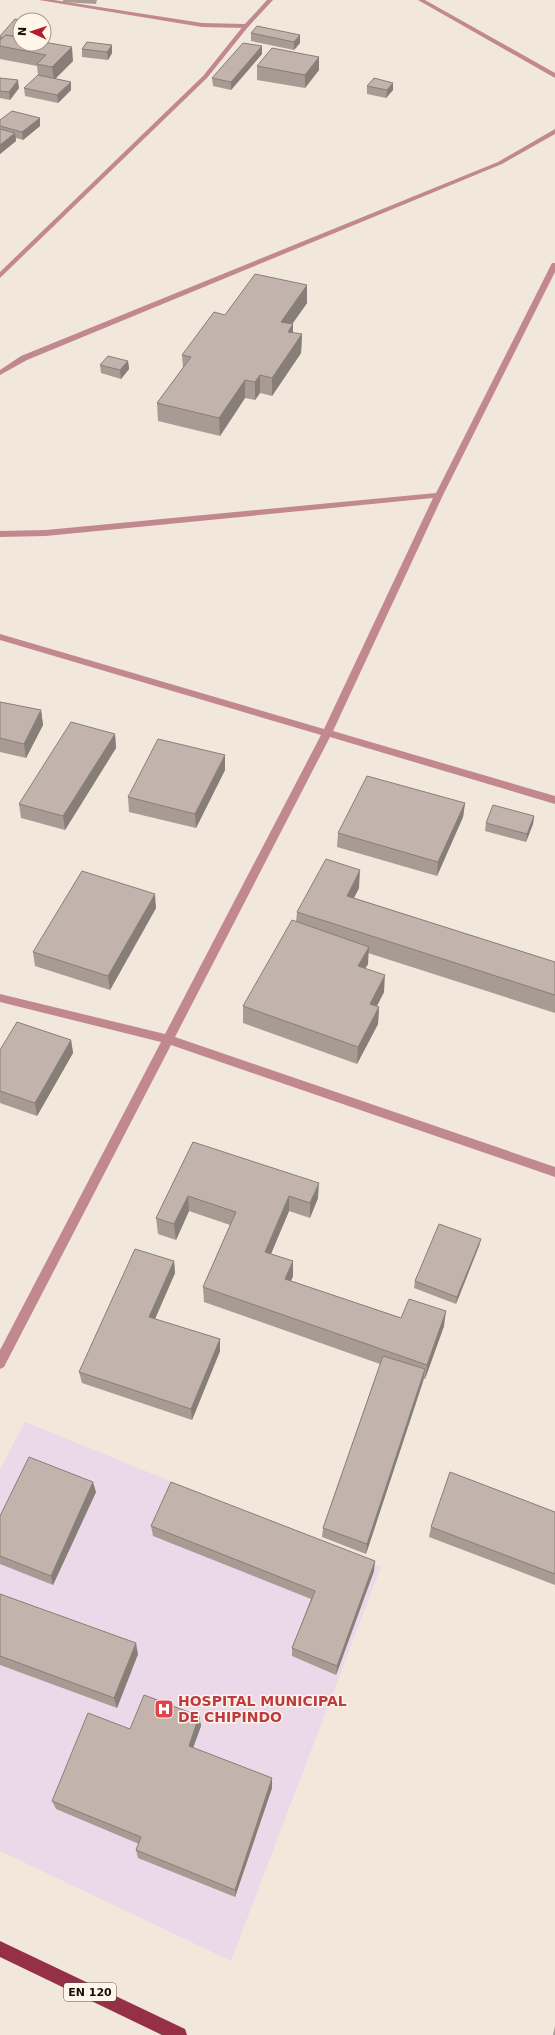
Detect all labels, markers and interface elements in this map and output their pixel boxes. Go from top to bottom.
north arrow [12,12,52,52]
text: N [16,27,29,36]
place label: HOSPITAL MUNICIPAL DE CHIPINDO [178,1693,347,1725]
hospital icon: HOSPITAL MUNICIPAL DE CHIPINDO [153,1698,175,1720]
road number: EN 120 [64,1983,116,2001]

